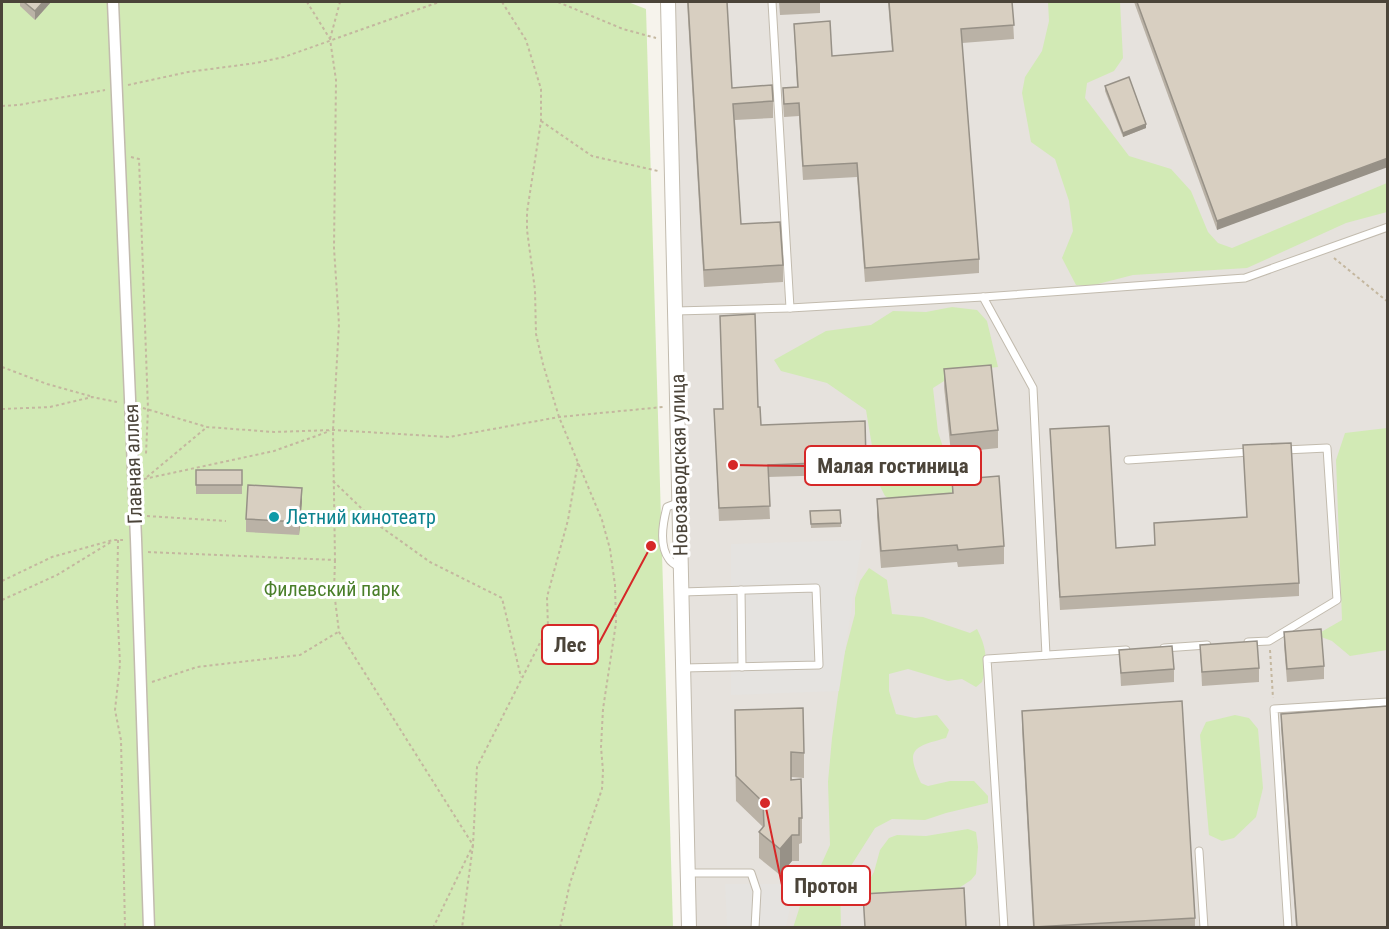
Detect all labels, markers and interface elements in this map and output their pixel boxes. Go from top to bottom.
street label: Новозаводская улица [665,374,693,556]
street label: Главная аллея [119,403,147,525]
callout: Малая гостиница [805,446,981,485]
text: Малая гостиница [817,454,969,478]
place label: Летний кинотеатр [286,505,436,529]
marker: Летний кинотеатр [267,510,281,524]
park label: Филевский парк [264,577,401,601]
callout: Лес [542,625,598,664]
text: Лес [554,633,587,657]
callout: Протон [782,866,870,905]
text: Протон [794,874,858,898]

